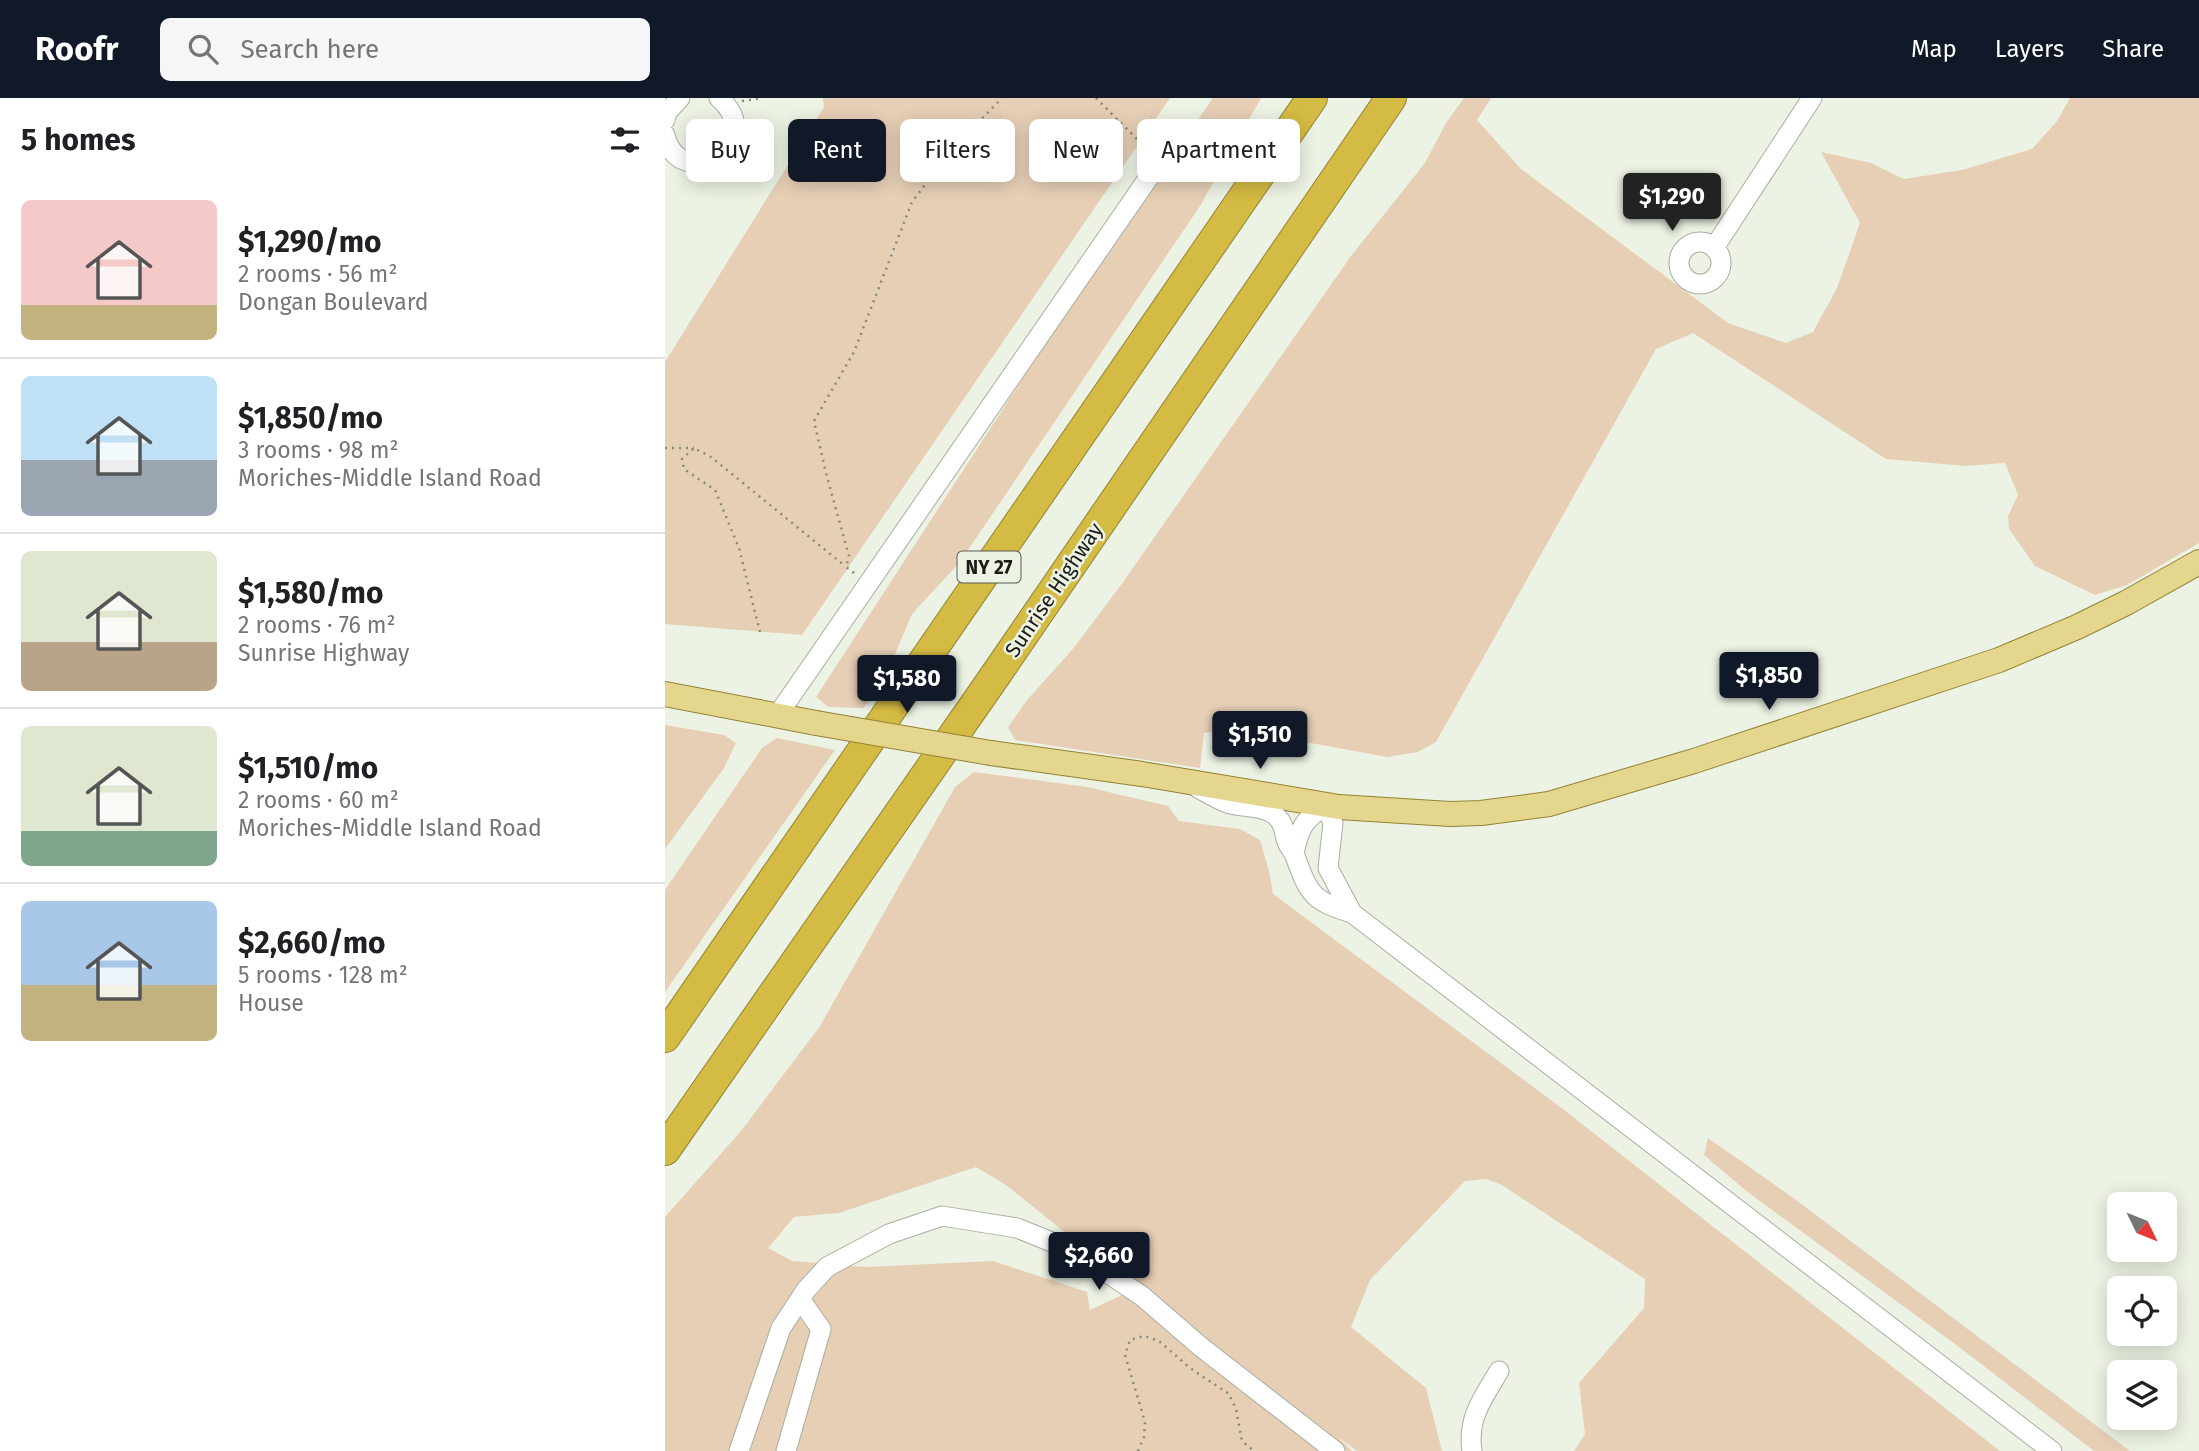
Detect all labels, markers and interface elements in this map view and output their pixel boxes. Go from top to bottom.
search box [160,18,650,81]
text: Roofr [35,29,118,69]
icon: search [184,30,222,68]
text: Search here [240,34,379,65]
text: Map [1911,35,1957,63]
text: Layers [1995,35,2064,63]
text: Share [2102,35,2164,63]
chip: Buy [686,119,774,182]
chip: Rent [788,119,886,182]
chip: Filters [900,119,1015,182]
chip: New [1029,119,1123,182]
chip: Apartment [1137,119,1300,182]
icon: filters [606,121,644,159]
text: 5 homes [21,122,135,158]
pin: $1,290 [1615,174,1729,233]
text: $1,290 [1639,182,1705,210]
text: $1,290/mo [238,224,382,260]
icon: home [77,228,161,312]
text: 2 rooms · 56 m² [238,260,397,288]
text: Dongan Boulevard [238,288,429,316]
text: $1,850/mo [238,400,383,436]
icon: home [77,404,161,488]
text: 3 rooms · 98 m² [238,436,398,464]
text: Moriches-Middle Island Road [238,464,542,492]
street label: Sunrise Highway [999,517,1109,662]
road number: NY 27 [957,552,1021,582]
text: $1,580/mo [238,575,383,611]
icon: home [77,579,161,663]
text: 2 rooms · 76 m² [238,611,396,639]
text: Sunrise Highway [238,639,409,667]
pin: $1,850 [1712,652,1826,712]
pin: $1,580 [850,656,964,715]
text: $1,850 [1735,661,1803,689]
text: $1,580 [873,664,941,692]
pin: $1,510 [1203,712,1317,771]
text: $1,510 [1228,720,1292,748]
text: $1,510/mo [238,750,378,786]
icon: home [77,754,161,838]
text: 2 rooms · 60 m² [238,786,399,814]
text: Moriches-Middle Island Road [238,814,542,842]
text: $2,660/mo [238,925,386,961]
icon: home [77,929,161,1013]
text: 5 rooms · 128 m² [238,961,408,989]
text: House [238,989,304,1017]
north arrow [2107,1192,2177,1262]
map controls [2107,1192,2177,1430]
pin: $2,660 [1042,1232,1156,1292]
text: $2,660 [1065,1241,1133,1269]
button: locate [2107,1276,2177,1346]
button: layers [2107,1360,2177,1430]

